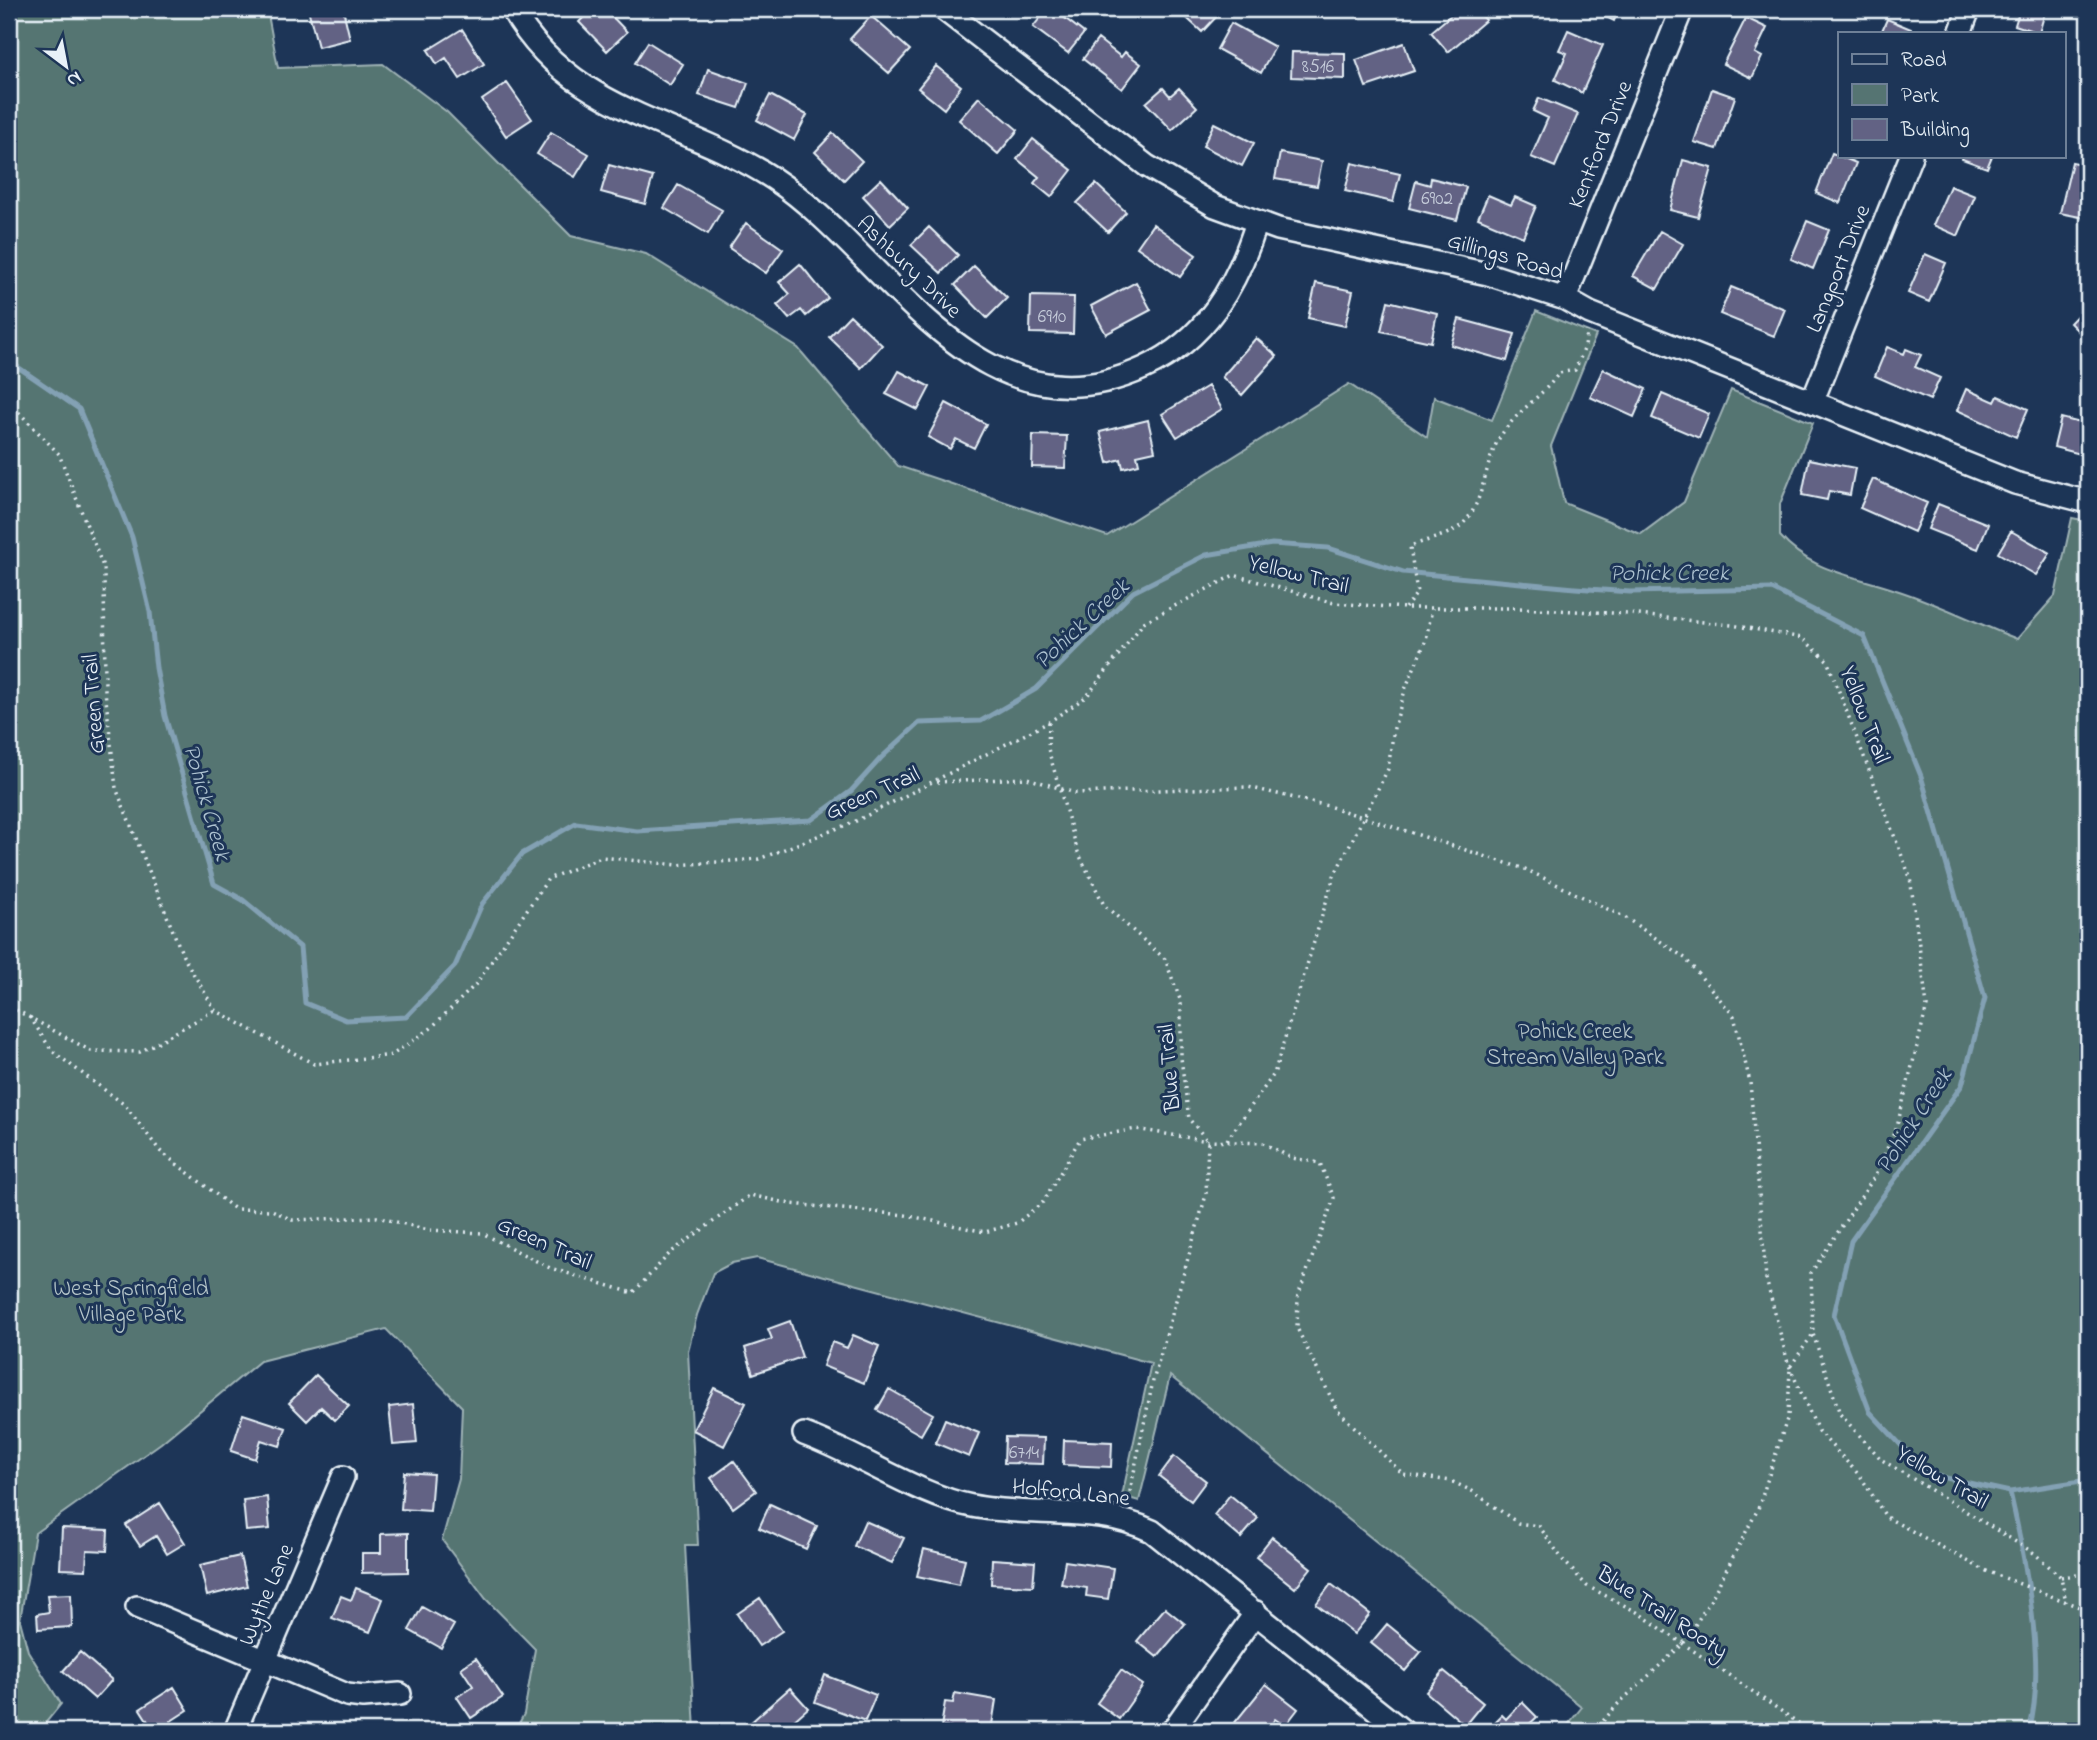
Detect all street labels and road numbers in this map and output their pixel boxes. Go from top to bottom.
street label: Kentford Drive [1561,75,1642,214]
street label: Langport Drive [1799,199,1881,338]
street label: Ashbury Drive [847,209,969,329]
street label: Gillings Road [1443,225,1567,291]
street label: Yellow Trail [1245,547,1352,604]
street label: Green Trail [75,653,114,755]
street label: Yellow Trail [1830,661,1897,768]
street label: Green Trail [821,759,925,830]
street label: Blue Trail [1150,1023,1191,1114]
street label: Green Trail [492,1209,596,1280]
street label: Yellow Trail [1889,1438,1994,1519]
street label: Holford Lane [1010,1471,1132,1516]
street label: Wythe Lane [231,1538,306,1652]
street label: Blue Trail Rooty [1588,1558,1734,1670]

